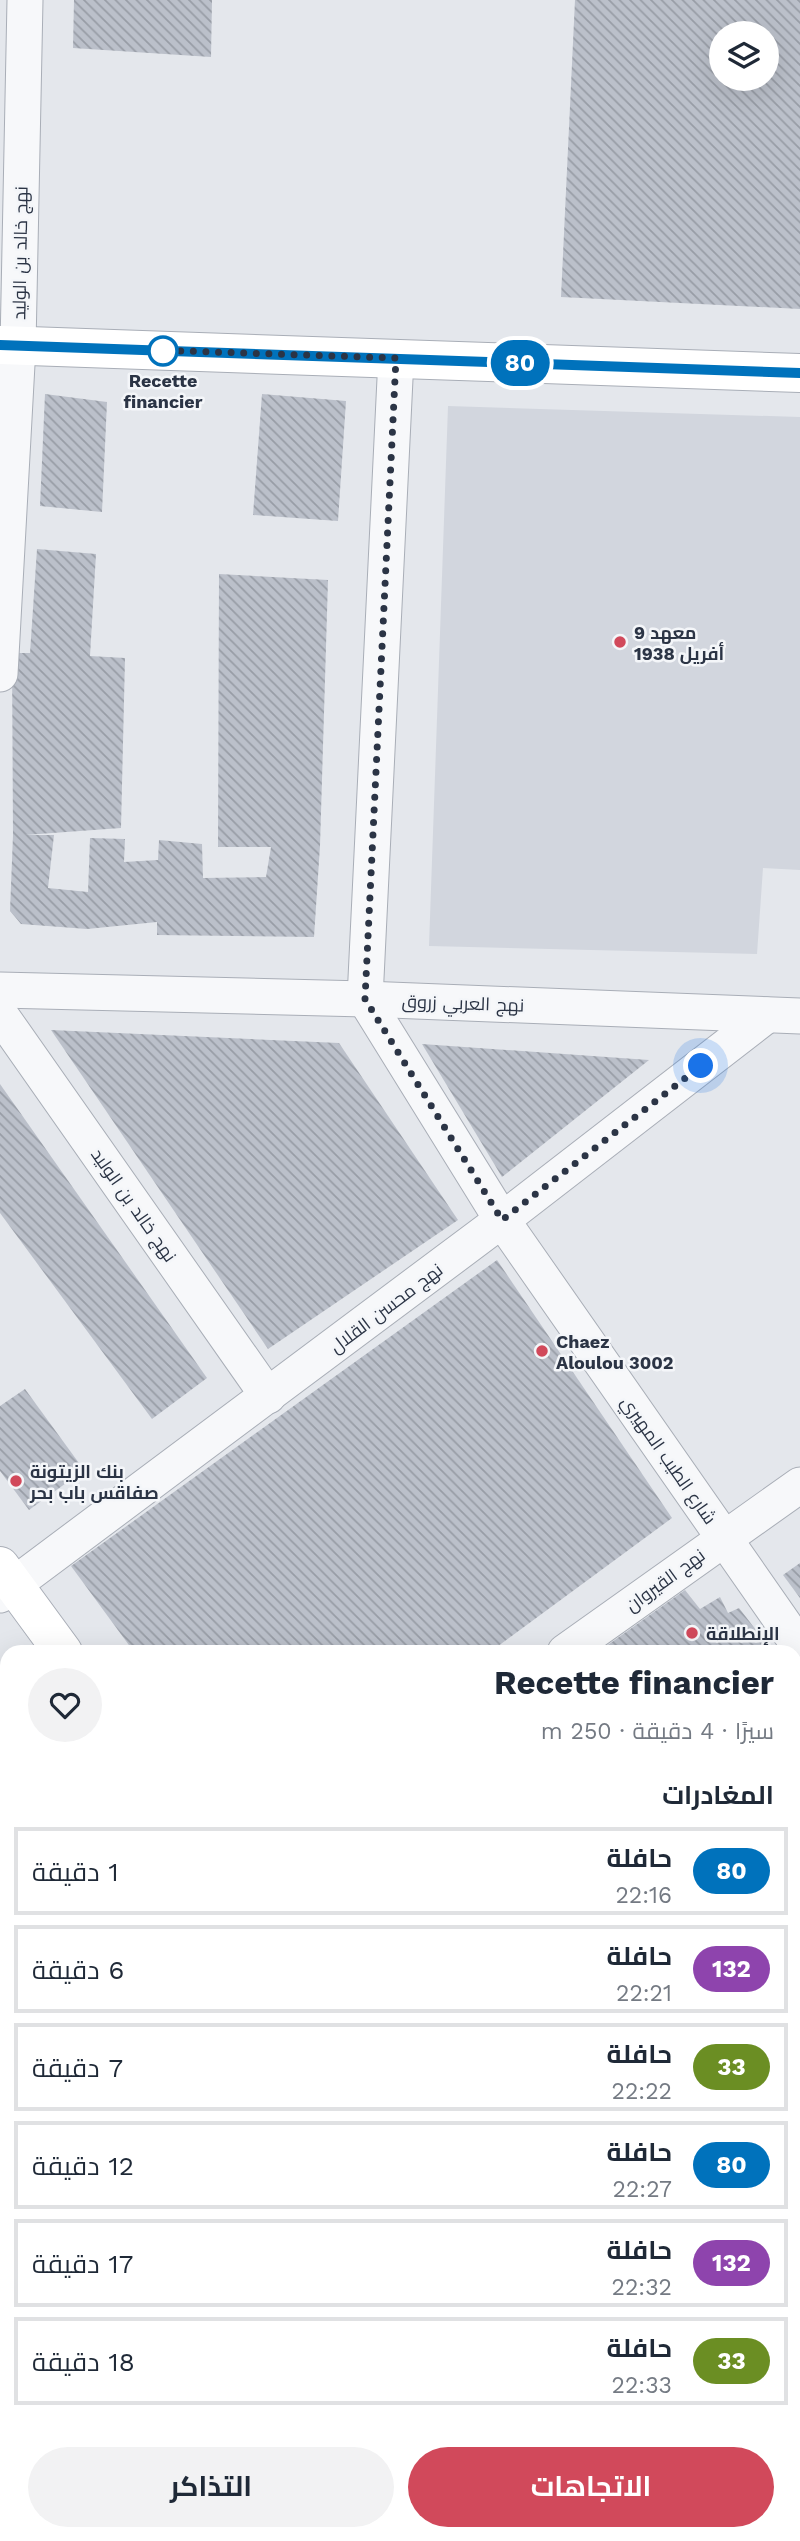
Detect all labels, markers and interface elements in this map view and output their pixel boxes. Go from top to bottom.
map controls [709,21,779,91]
button: layers [709,21,779,91]
street label: نهج خالد بن الوليد [8,186,34,320]
marker: Recette financier [148,336,178,366]
line badge: 80 [489,340,552,386]
text: 80 [505,349,535,377]
place label: Recette financier [123,370,203,412]
place label: معهد 9 أفريل 1938 [634,622,724,665]
marker: معهد 9 أفريل 1938 [612,634,628,650]
street label: نهج العربي زروق [401,990,525,1020]
your location [683,1048,718,1083]
street label: نهج خالد بن الوليد [85,1144,181,1267]
street label: نهج محسن القلال [325,1259,448,1359]
place label: Chaez Aloulou 3002 [556,1331,674,1373]
marker: Chaez Aloulou 3002 [534,1343,550,1359]
street label: شارع الطيب المهيري [614,1392,721,1530]
place label: بنك الزيتونة صفاقس باب بحر [29,1461,159,1504]
marker: بنك الزيتونة صفاقس باب بحر [8,1473,24,1489]
street label: نهج القيروان [621,1544,710,1617]
place label: الإنطلاقة [706,1623,780,1646]
marker: الإنطلاقة [684,1625,700,1641]
text: Recette financier [494,1663,774,1702]
button: heart [28,1668,102,1742]
text: سيرًا · 4 دقيقة · 250 m [541,1718,774,1745]
text: المغادرات [662,1780,774,1810]
text: حافلة [607,1843,672,1873]
text: 1 دقيقة [32,1857,119,1887]
text: 80 [716,1857,747,1885]
text: 22:16 [615,1882,672,1909]
text: حافلة [607,1941,672,1971]
text: 6 دقيقة [32,1955,124,1985]
text: 132 [712,1955,751,1983]
text: 22:21 [616,1980,672,2007]
text: حافلة [607,2039,672,2069]
text: 7 دقيقة [32,2053,123,2083]
text: 33 [717,2053,746,2081]
text: 22:22 [612,2078,672,2105]
text: حافلة [607,2137,672,2167]
text: 12 دقيقة [32,2151,134,2181]
text: 80 [716,2151,747,2179]
text: 22:27 [613,2176,672,2203]
text: حافلة [607,2235,672,2265]
text: 17 دقيقة [32,2249,133,2279]
text: 132 [712,2249,751,2277]
text: 22:32 [612,2274,672,2301]
text: حافلة [607,2333,672,2363]
text: 18 دقيقة [32,2347,135,2377]
text: 33 [717,2347,746,2375]
text: 22:33 [612,2372,672,2399]
button: التذاكر [28,2447,394,2527]
button: الاتجاهات [408,2447,774,2527]

